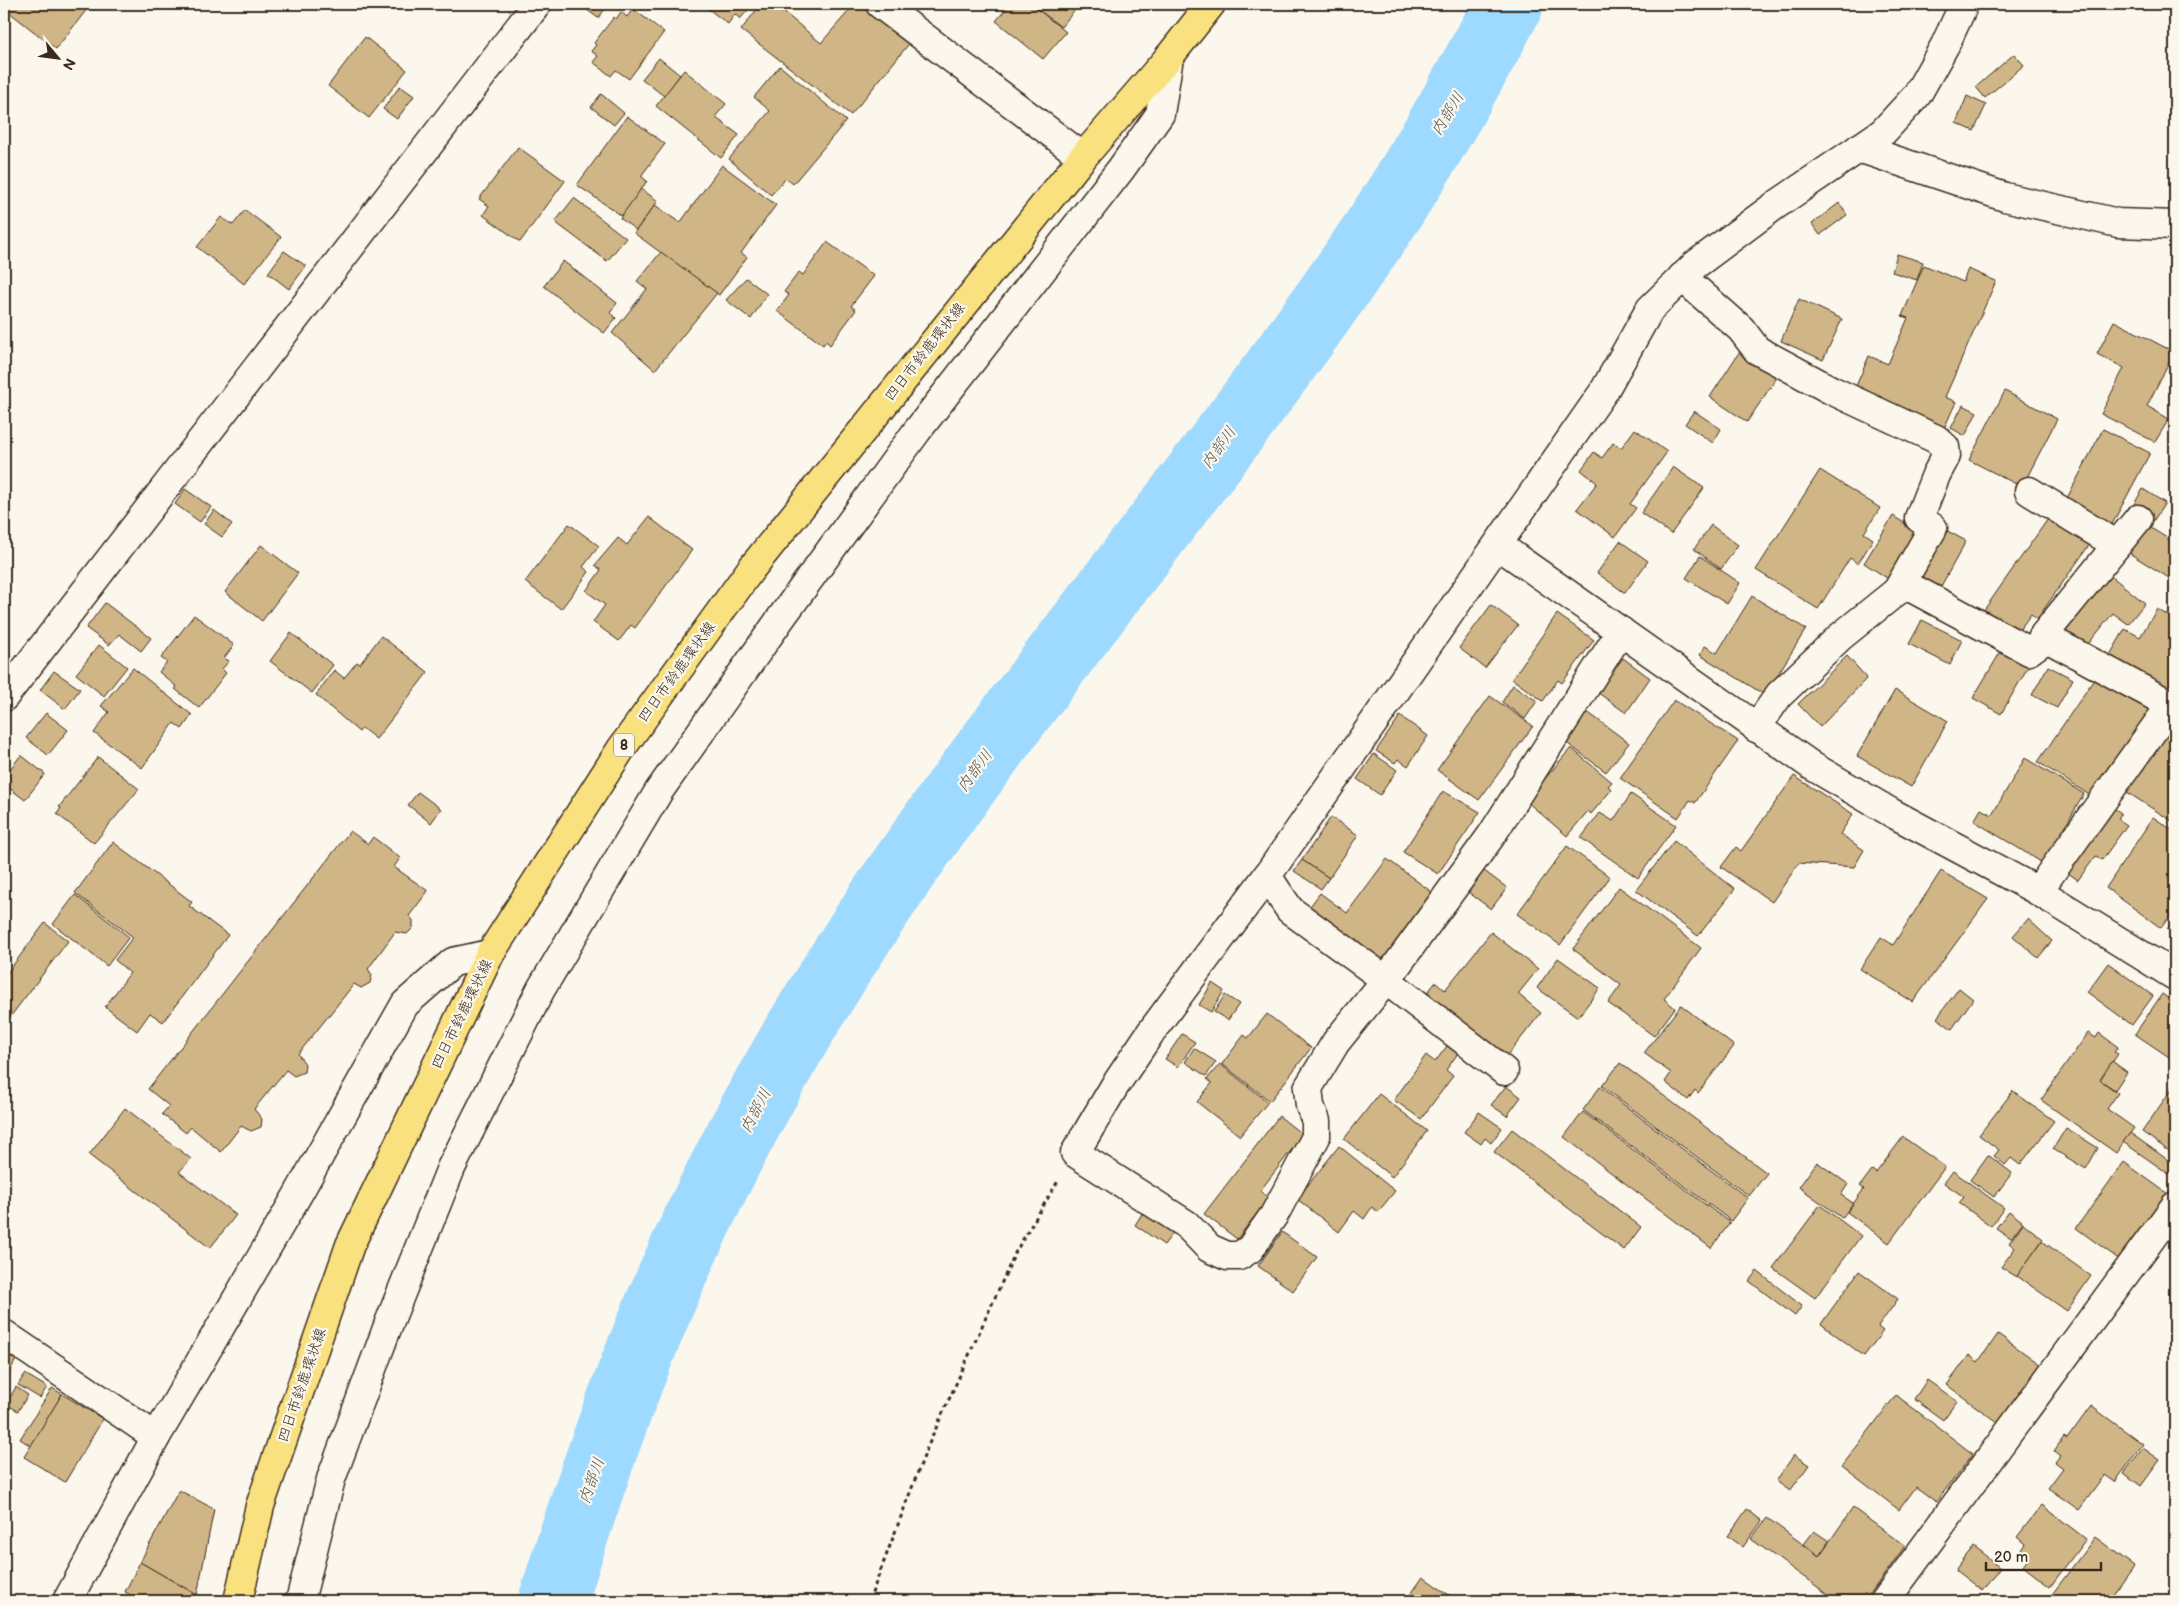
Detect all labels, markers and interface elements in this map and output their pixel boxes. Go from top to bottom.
north arrow [32,32,82,82]
text: N [59,55,79,73]
water label: 内部川 [1427,89,1469,139]
street label: 四日市鈴鹿環状線 [881,299,969,405]
water label: 内部川 [1197,423,1241,473]
street label: 四日市鈴鹿環状線 [634,618,720,726]
road number: 8 [614,734,634,756]
water label: 内部川 [953,746,997,796]
street label: 四日市鈴鹿環状線 [427,956,497,1072]
water label: 内部川 [736,1085,776,1137]
street label: 四日市鈴鹿環状線 [273,1325,331,1445]
water label: 内部川 [575,1455,609,1507]
scale bar [1986,1540,2102,1572]
text: 20 m [1994,1548,2028,1567]

